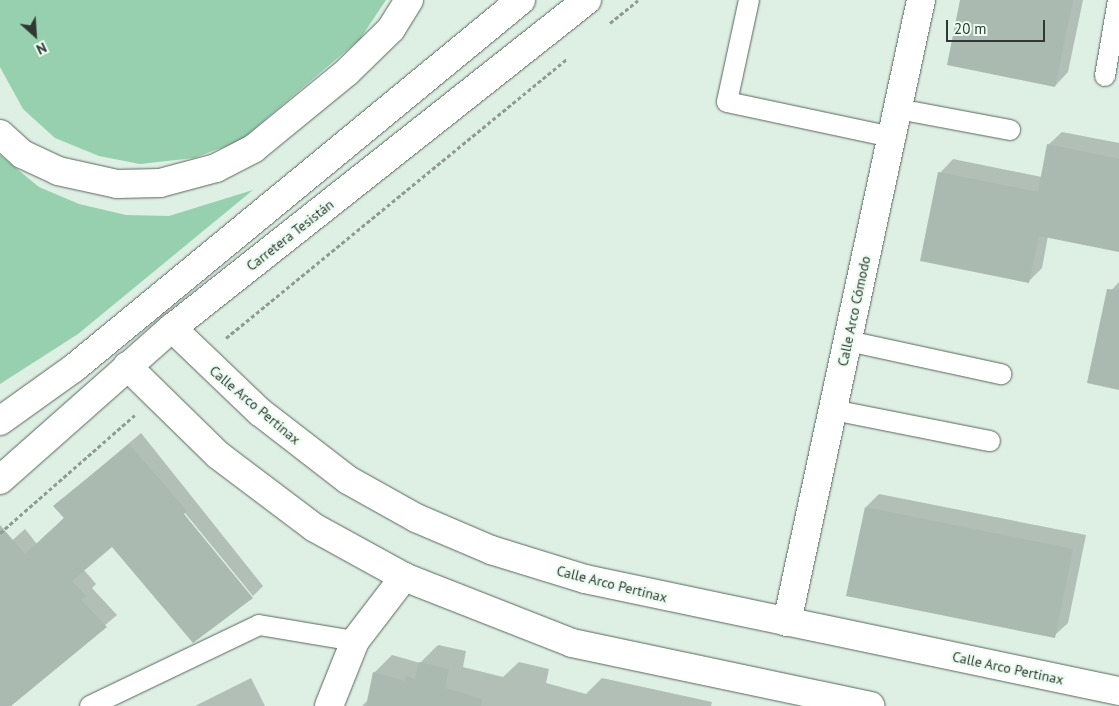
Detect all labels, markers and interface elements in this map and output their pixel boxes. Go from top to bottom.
north arrow [10,10,60,60]
scale bar [949,10,1048,42]
text: 20 m [954,19,987,38]
text: N [34,38,50,59]
street label: Carretera Tesistán [243,196,337,274]
street label: Calle Arco Cómodo [834,254,874,368]
street label: Calle Arco Pertinax [206,362,304,448]
street label: Calle Arco Pertinax [555,562,669,606]
street label: Calle Arco Pertinax [951,648,1065,688]

